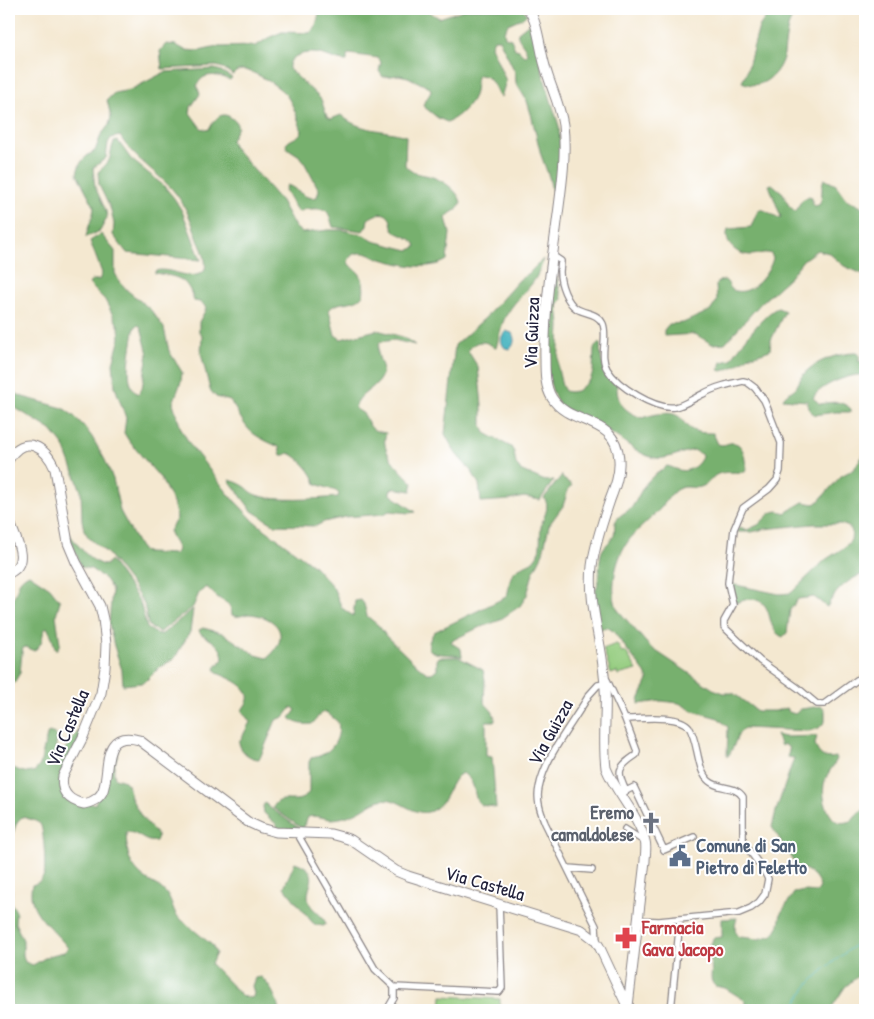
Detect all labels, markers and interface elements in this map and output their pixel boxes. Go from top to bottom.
street label: Via Guizza [517,296,545,369]
street label: Via Castella [39,685,95,771]
street label: Via Guizza [521,694,579,770]
place label: Eremo camaldolese [551,799,634,847]
church icon: Eremo camaldolese [638,810,664,836]
place label: Comune di San Pietro di Feletto [696,832,807,880]
public building icon: Comune di San Pietro di Feletto [667,843,693,869]
street label: Via Castella [442,859,528,907]
place label: Farmacia Gava Jacopo [641,914,724,963]
pharmacy icon: Farmacia Gava Jacopo [613,925,639,951]

